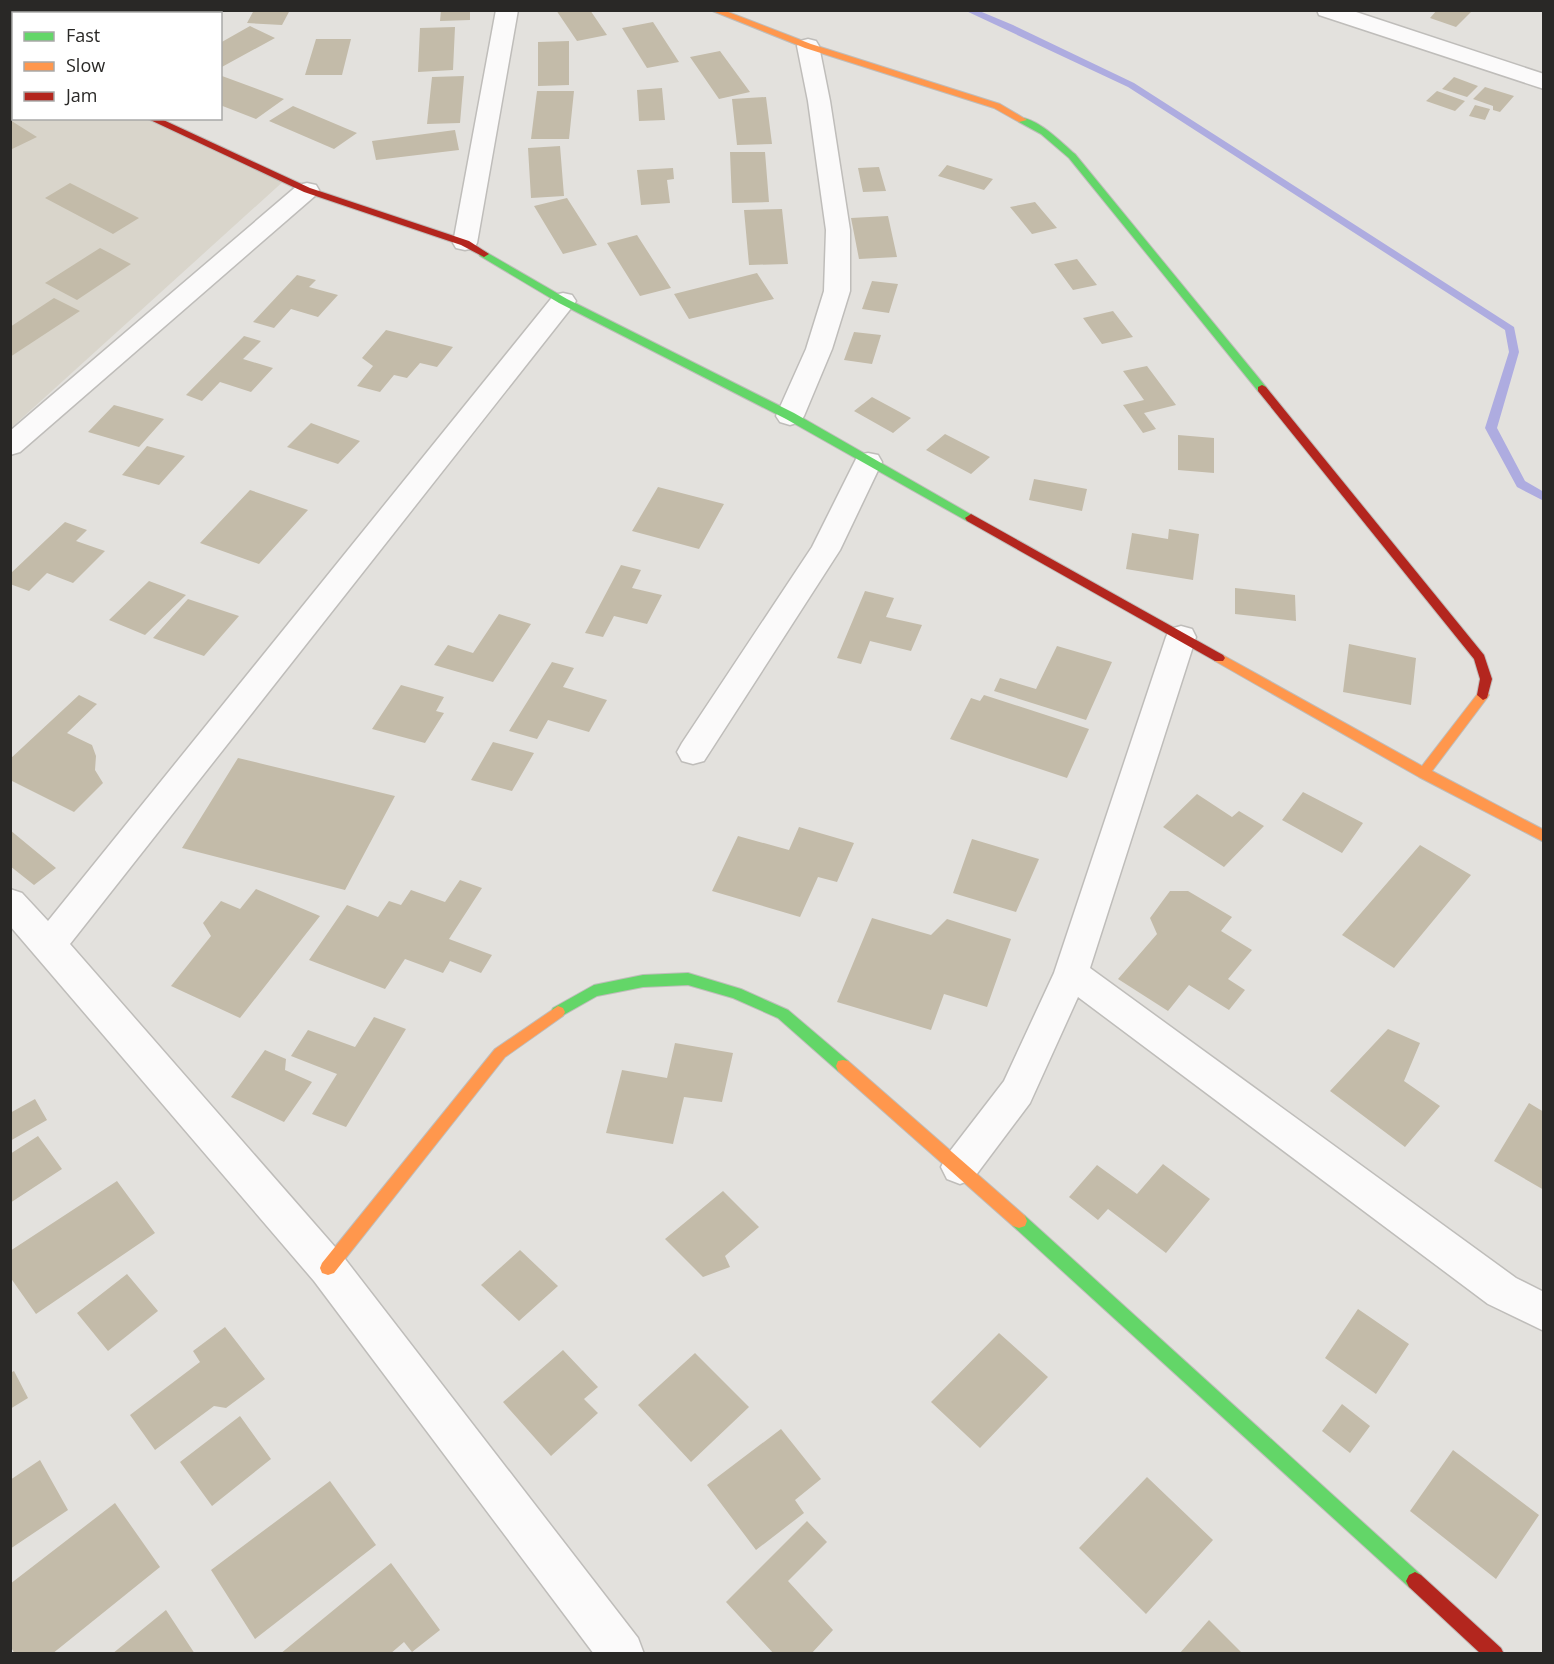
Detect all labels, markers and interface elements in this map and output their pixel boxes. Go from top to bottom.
legend [12,12,222,120]
text: Fast [66,23,100,47]
text: Slow [66,53,105,77]
text: Jam [64,83,98,107]

